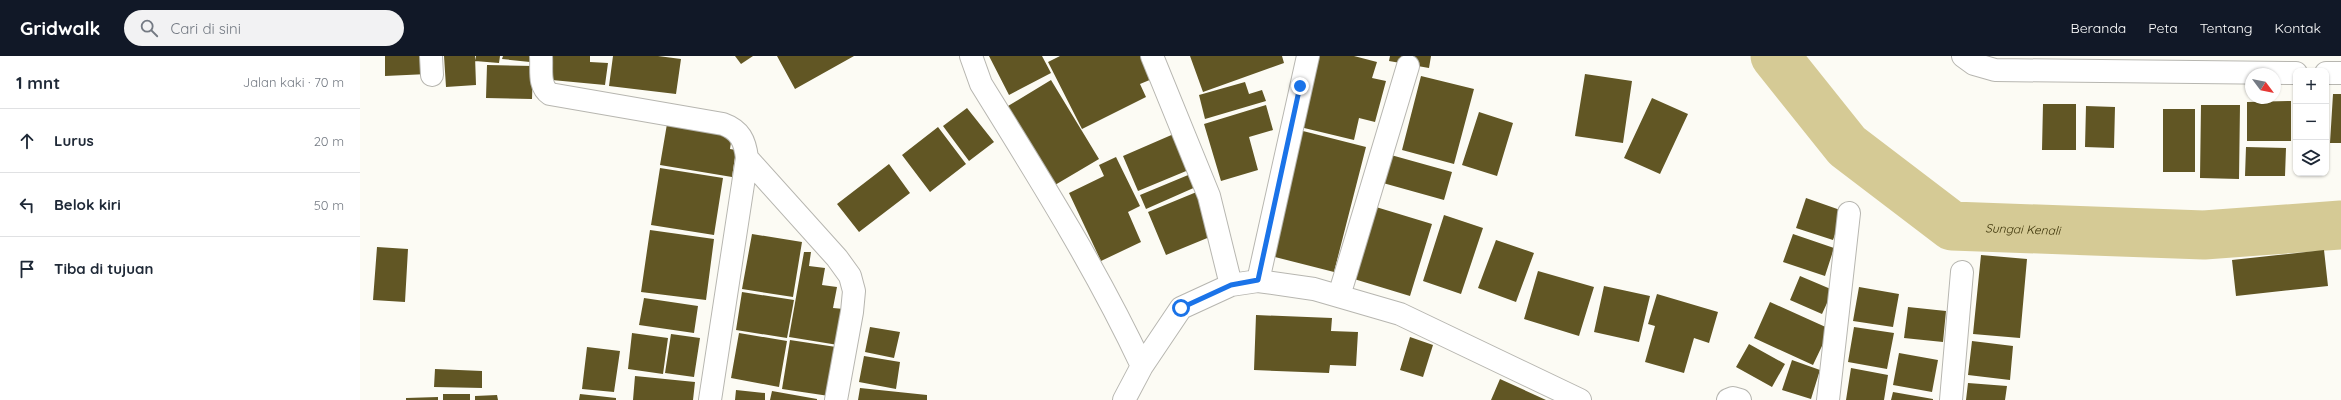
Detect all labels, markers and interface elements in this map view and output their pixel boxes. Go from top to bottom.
search box [124,10,404,46]
text: Gridwalk [20,16,100,40]
icon: search [138,17,160,39]
text: Cari di sini [170,19,241,38]
text: Beranda [2071,19,2126,37]
text: Peta [2148,19,2178,37]
text: Tentang [2200,19,2253,37]
text: Kontak [2275,19,2321,37]
north arrow [2245,68,2281,104]
map controls [2293,68,2329,176]
button: + [2293,68,2329,104]
text: 1 mnt [16,72,60,93]
text: Jalan kaki · 70 m [243,74,344,90]
route end [1291,77,1309,95]
button: − [2293,104,2329,140]
icon: ahead [16,130,38,152]
text: Lurus [54,131,94,150]
text: 20 m [314,133,344,149]
button: layers [2293,140,2329,176]
icon: left [16,194,38,216]
text: Belok kiri [54,195,121,214]
text: 50 m [314,197,344,213]
water label: Sungai Kenali [1985,220,2062,237]
icon: arrive [16,258,38,280]
text: Tiba di tujuan [54,259,153,278]
route start [1172,299,1190,317]

